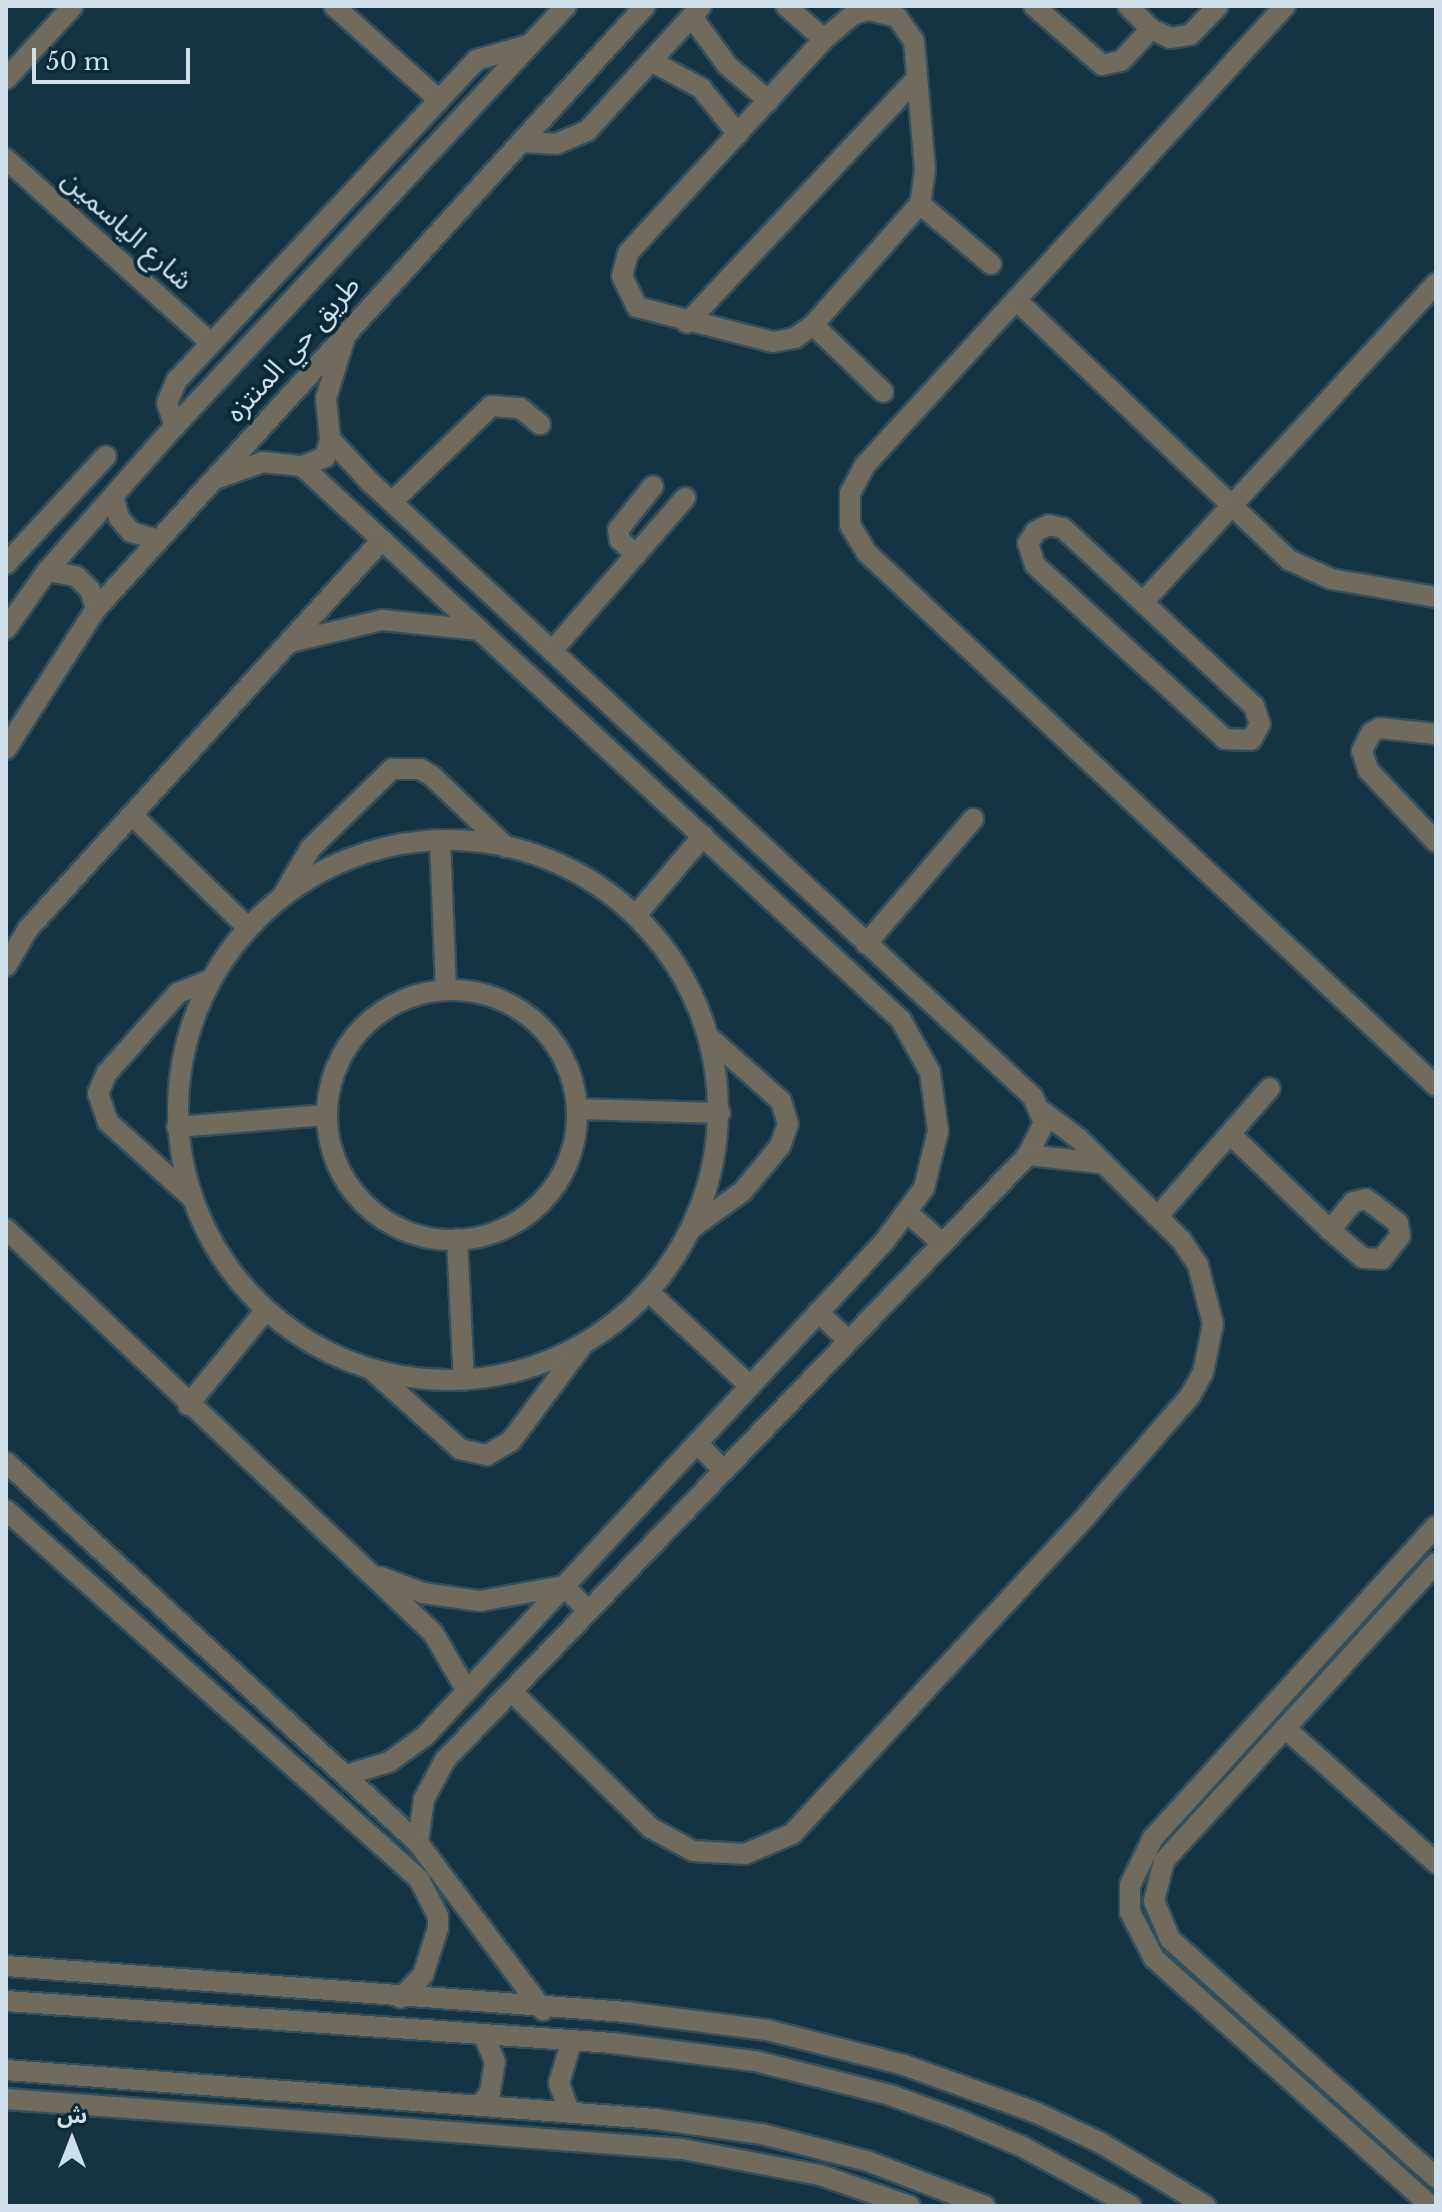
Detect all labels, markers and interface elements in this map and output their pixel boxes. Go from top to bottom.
scale bar [36,32,194,82]
text: 50 m [46,47,109,76]
street label: شارع الياسمين [55,163,199,297]
street label: طريق حي المنتزه [219,269,367,429]
north arrow [32,2100,112,2180]
text: ش [57,2102,87,2129]

